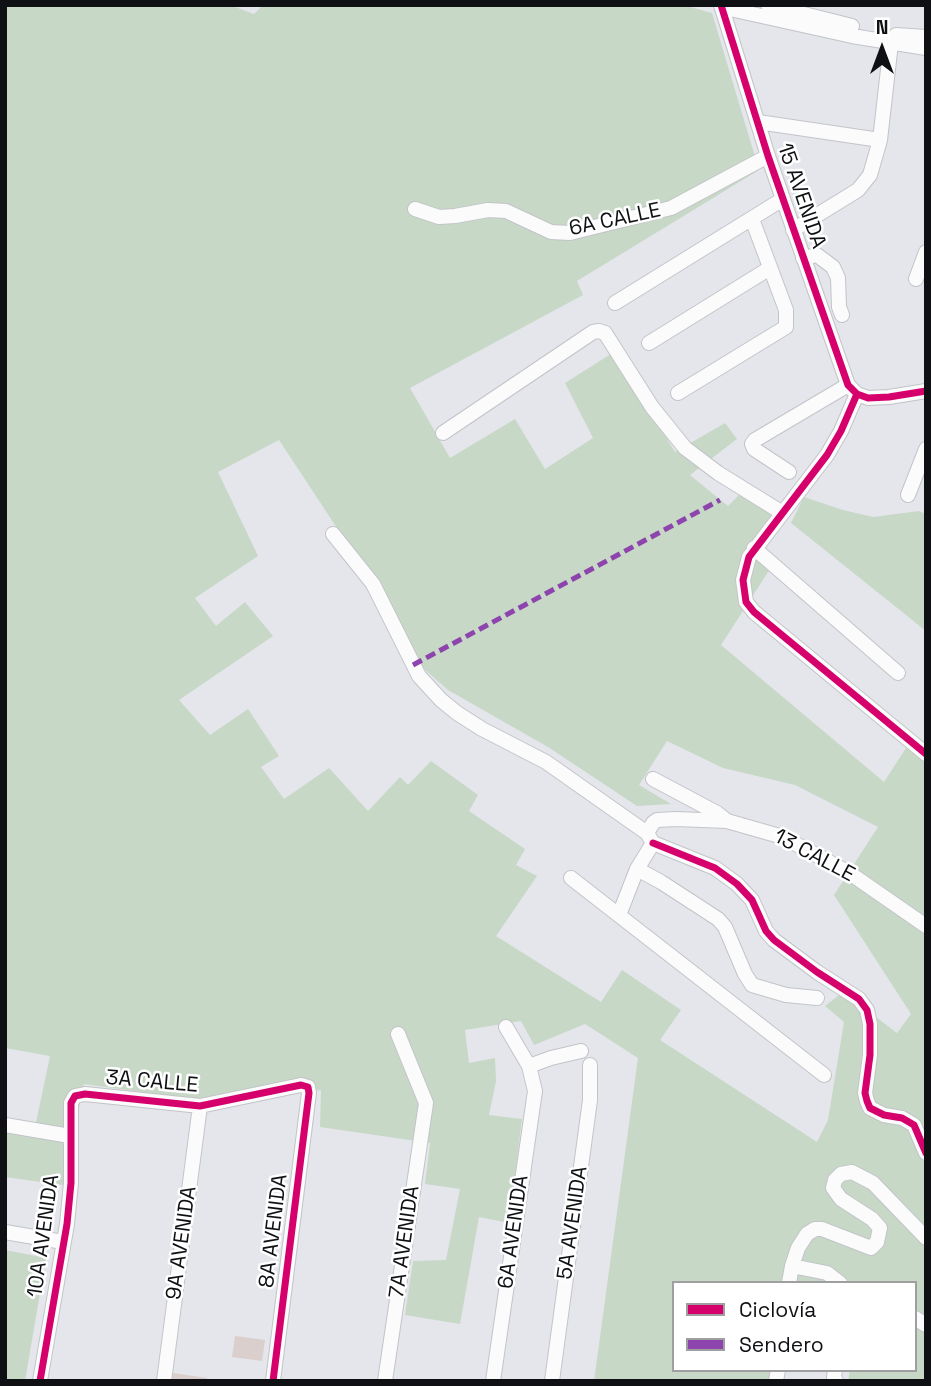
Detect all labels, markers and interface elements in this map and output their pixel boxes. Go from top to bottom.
north arrow [847,14,917,84]
text: N [876,15,888,40]
street label: 15 AVENIDA [771,140,831,252]
street label: 6A CALLE [567,198,663,242]
street label: 13 CALLE [769,824,859,888]
street label: 3A CALLE [105,1065,199,1099]
street label: 5A AVENIDA [553,1165,593,1281]
street label: 10A AVENIDA [23,1173,65,1299]
street label: 8A AVENIDA [255,1173,293,1289]
street label: 6A AVENIDA [494,1174,534,1290]
street label: 7A AVENIDA [385,1184,425,1300]
street label: 9A AVENIDA [162,1185,202,1301]
legend [672,1281,917,1372]
text: Ciclovía [739,1296,816,1323]
text: Sendero [739,1331,824,1358]

